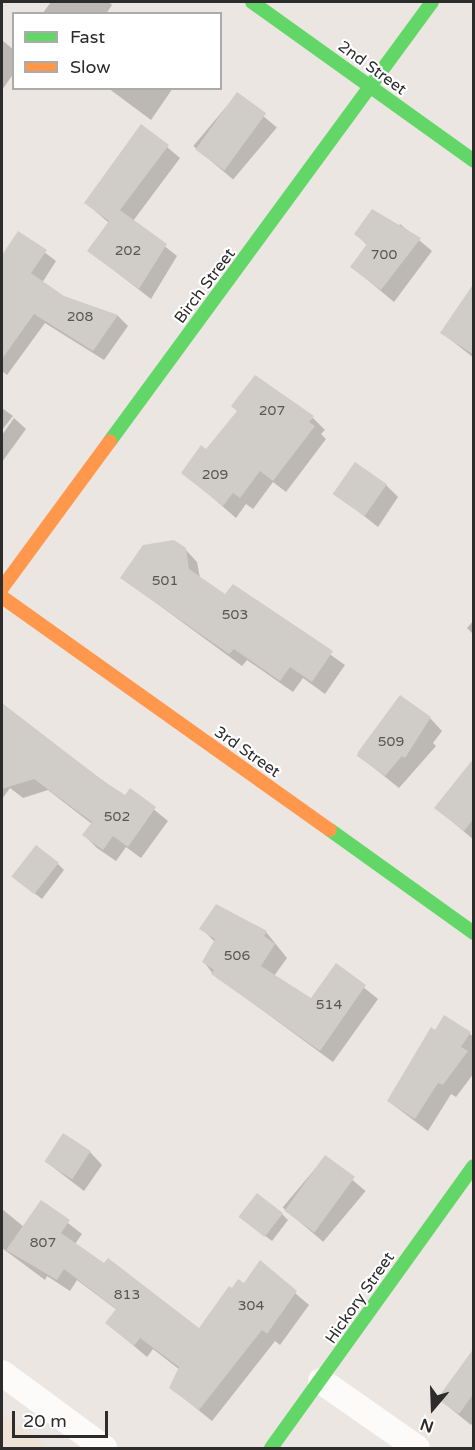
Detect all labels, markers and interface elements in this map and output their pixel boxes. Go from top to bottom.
legend [12,12,222,90]
text: Fast [70,26,105,48]
street label: 2nd Street [334,37,410,99]
text: Slow [70,56,111,78]
house number: 202 [115,243,141,259]
street label: Birch Street [171,245,239,327]
house number: 700 [371,247,397,263]
house number: 208 [67,309,93,325]
house number: 207 [259,403,285,419]
house number: 209 [202,467,228,483]
house number: 501 [152,573,178,589]
house number: 503 [222,607,248,623]
street label: 3rd Street [210,722,284,782]
house number: 509 [378,734,404,750]
house number: 502 [104,809,130,825]
house number: 506 [224,948,250,964]
house number: 514 [316,997,342,1013]
house number: 807 [30,1235,56,1251]
street label: Hickory Street [321,1249,399,1347]
house number: 813 [114,1287,140,1303]
house number: 304 [238,1298,264,1314]
north arrow [403,1378,463,1438]
scale bar [15,1399,111,1437]
text: 20 m [23,1410,67,1432]
text: N [418,1413,436,1437]

